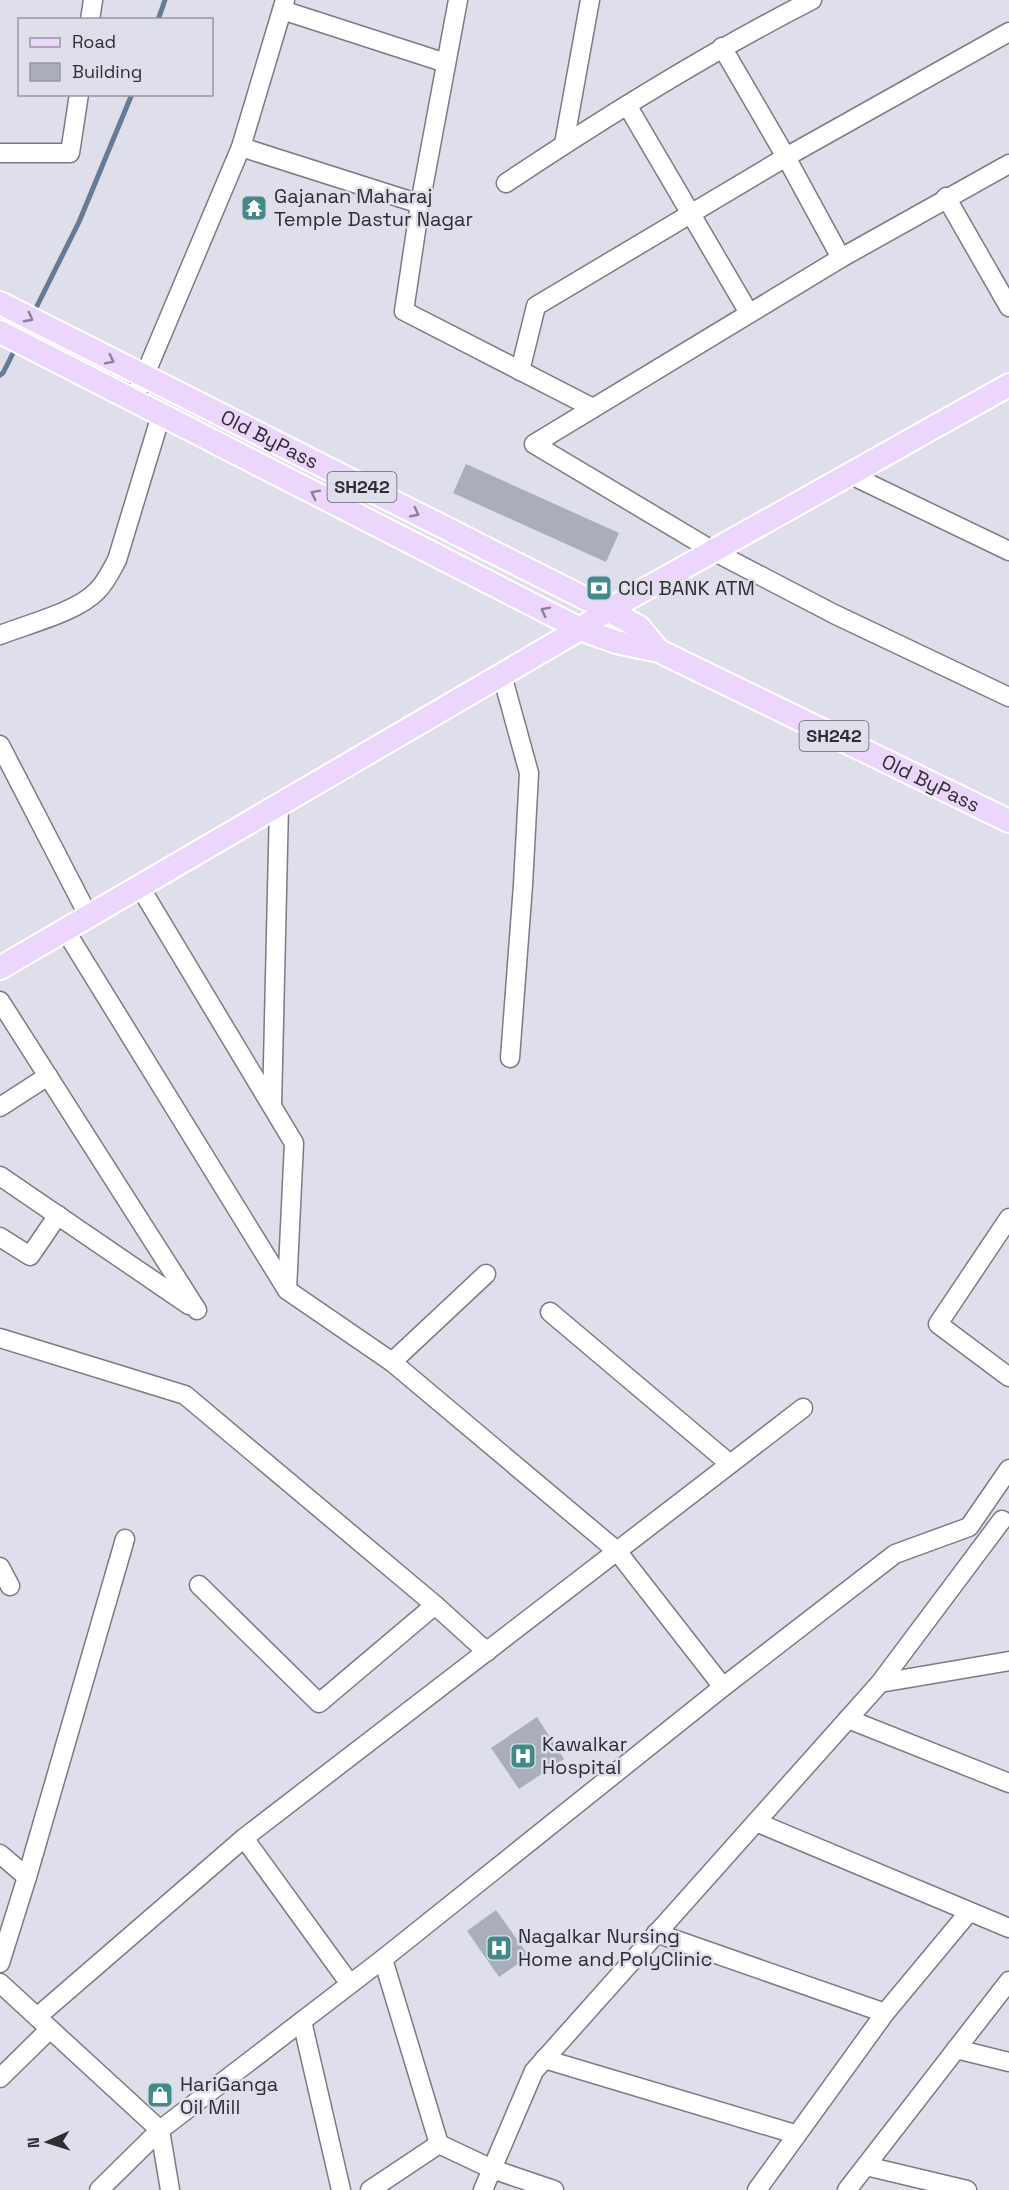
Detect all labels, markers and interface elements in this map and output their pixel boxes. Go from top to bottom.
legend [18,18,213,96]
text: Road [72,30,116,53]
text: Building [72,60,142,83]
place label: Gajanan Maharaj Temple Dastur Nagar [274,183,473,232]
temple icon: Gajanan Maharaj Temple Dastur Nagar [239,193,269,223]
one-way arrow [23,311,33,322]
one-way arrow [103,352,114,364]
street label: Old ByPass [216,404,323,475]
road number: SH242 [328,472,397,502]
one-way arrow [310,489,321,501]
one-way arrow [409,506,420,517]
bank icon: CICI BANK ATM [584,573,614,603]
place label: CICI BANK ATM [618,575,755,601]
one-way arrow [540,607,551,618]
road number: SH242 [800,721,868,751]
street label: Old ByPass [877,748,984,818]
place label: Kawalkar Hospital [542,1731,627,1780]
hospital icon: Kawalkar Hospital [508,1741,538,1771]
place label: Nagalkar Nursing Home and PolyClinic [518,1923,712,1972]
hospital icon: Nagalkar Nursing Home and PolyClinic [484,1933,514,1963]
place label: HariGanga Oil Mill [180,2071,278,2120]
shop icon: HariGanga Oil Mill [145,2080,175,2110]
north arrow [18,2112,78,2172]
text: N [23,2137,44,2149]

